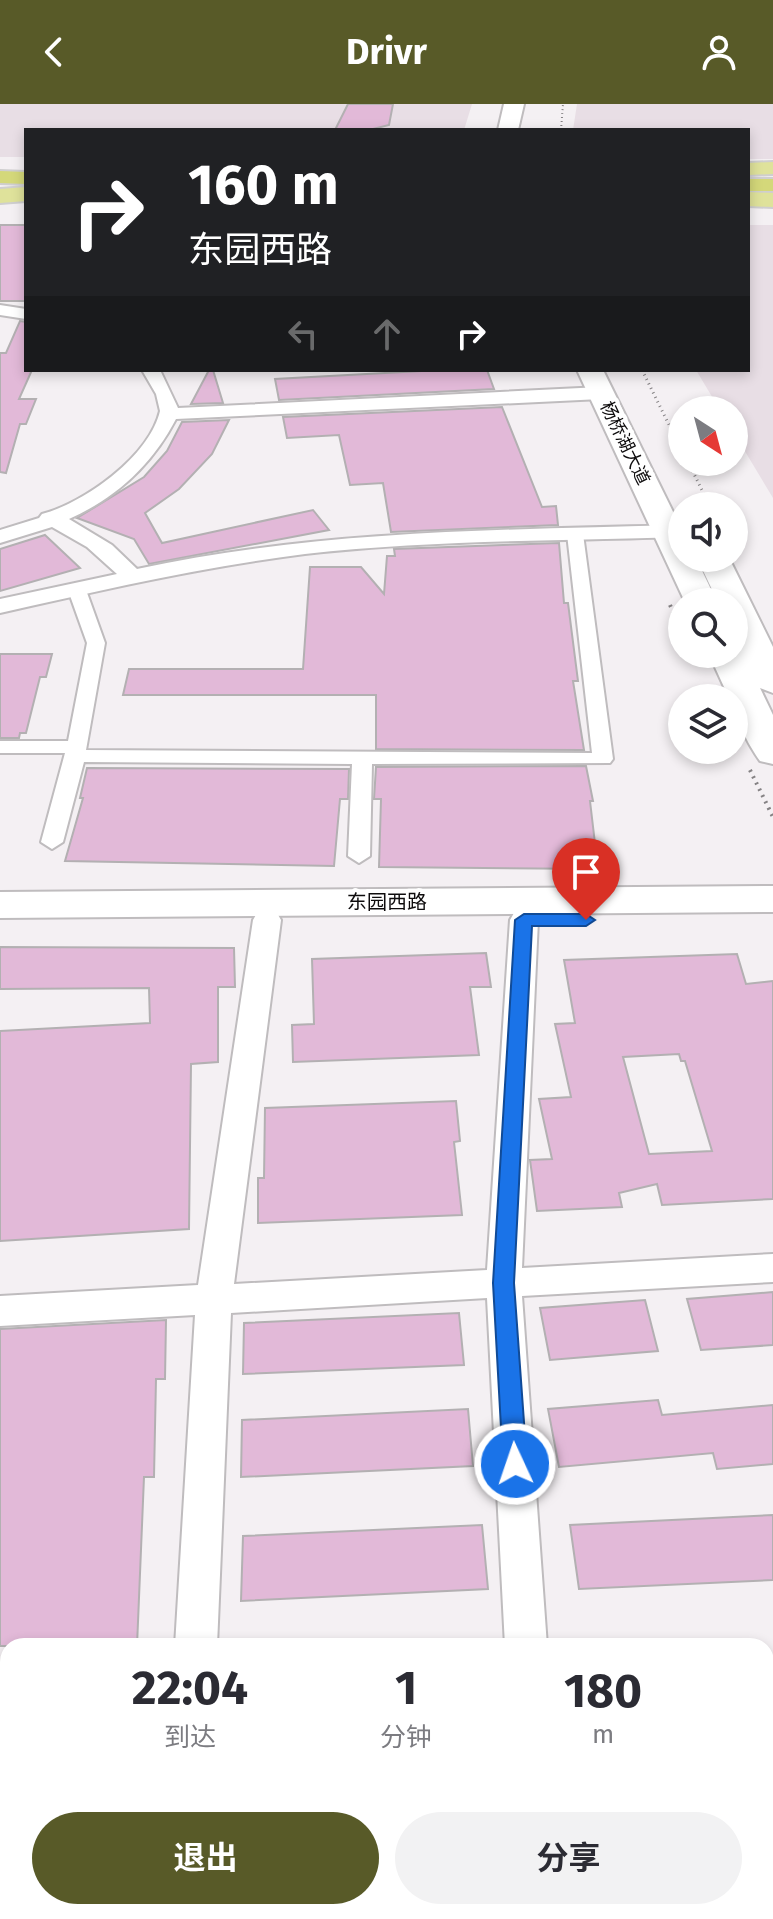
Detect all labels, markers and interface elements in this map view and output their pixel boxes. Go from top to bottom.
icon: back [32,30,76,74]
text: Drivr [346,30,427,74]
icon: person [697,30,741,74]
text: 160 m [188,152,339,219]
icon: right [56,160,160,264]
text: 东园西路 [188,228,332,272]
icon: left [281,312,325,356]
icon: ahead [365,312,409,356]
icon: right [449,312,493,356]
north arrow [668,396,748,476]
map controls [668,396,748,764]
street label: 杨桥湖大道 [595,398,655,488]
button: sound [668,492,748,572]
button: search [668,588,748,668]
button: layers [668,684,748,764]
pin [552,838,620,920]
icon: arrive [564,850,608,894]
street label: 东园西路 [347,890,427,914]
position arrow [473,1422,557,1506]
text: 22:04 [132,1659,248,1717]
text: 1 [395,1659,417,1717]
text: 180 [564,1662,642,1720]
text: m [592,1719,614,1750]
text: 到达 [164,1722,216,1753]
text: 分钟 [380,1722,432,1753]
button: 退出 [32,1812,379,1904]
button: 分享 [395,1812,742,1904]

